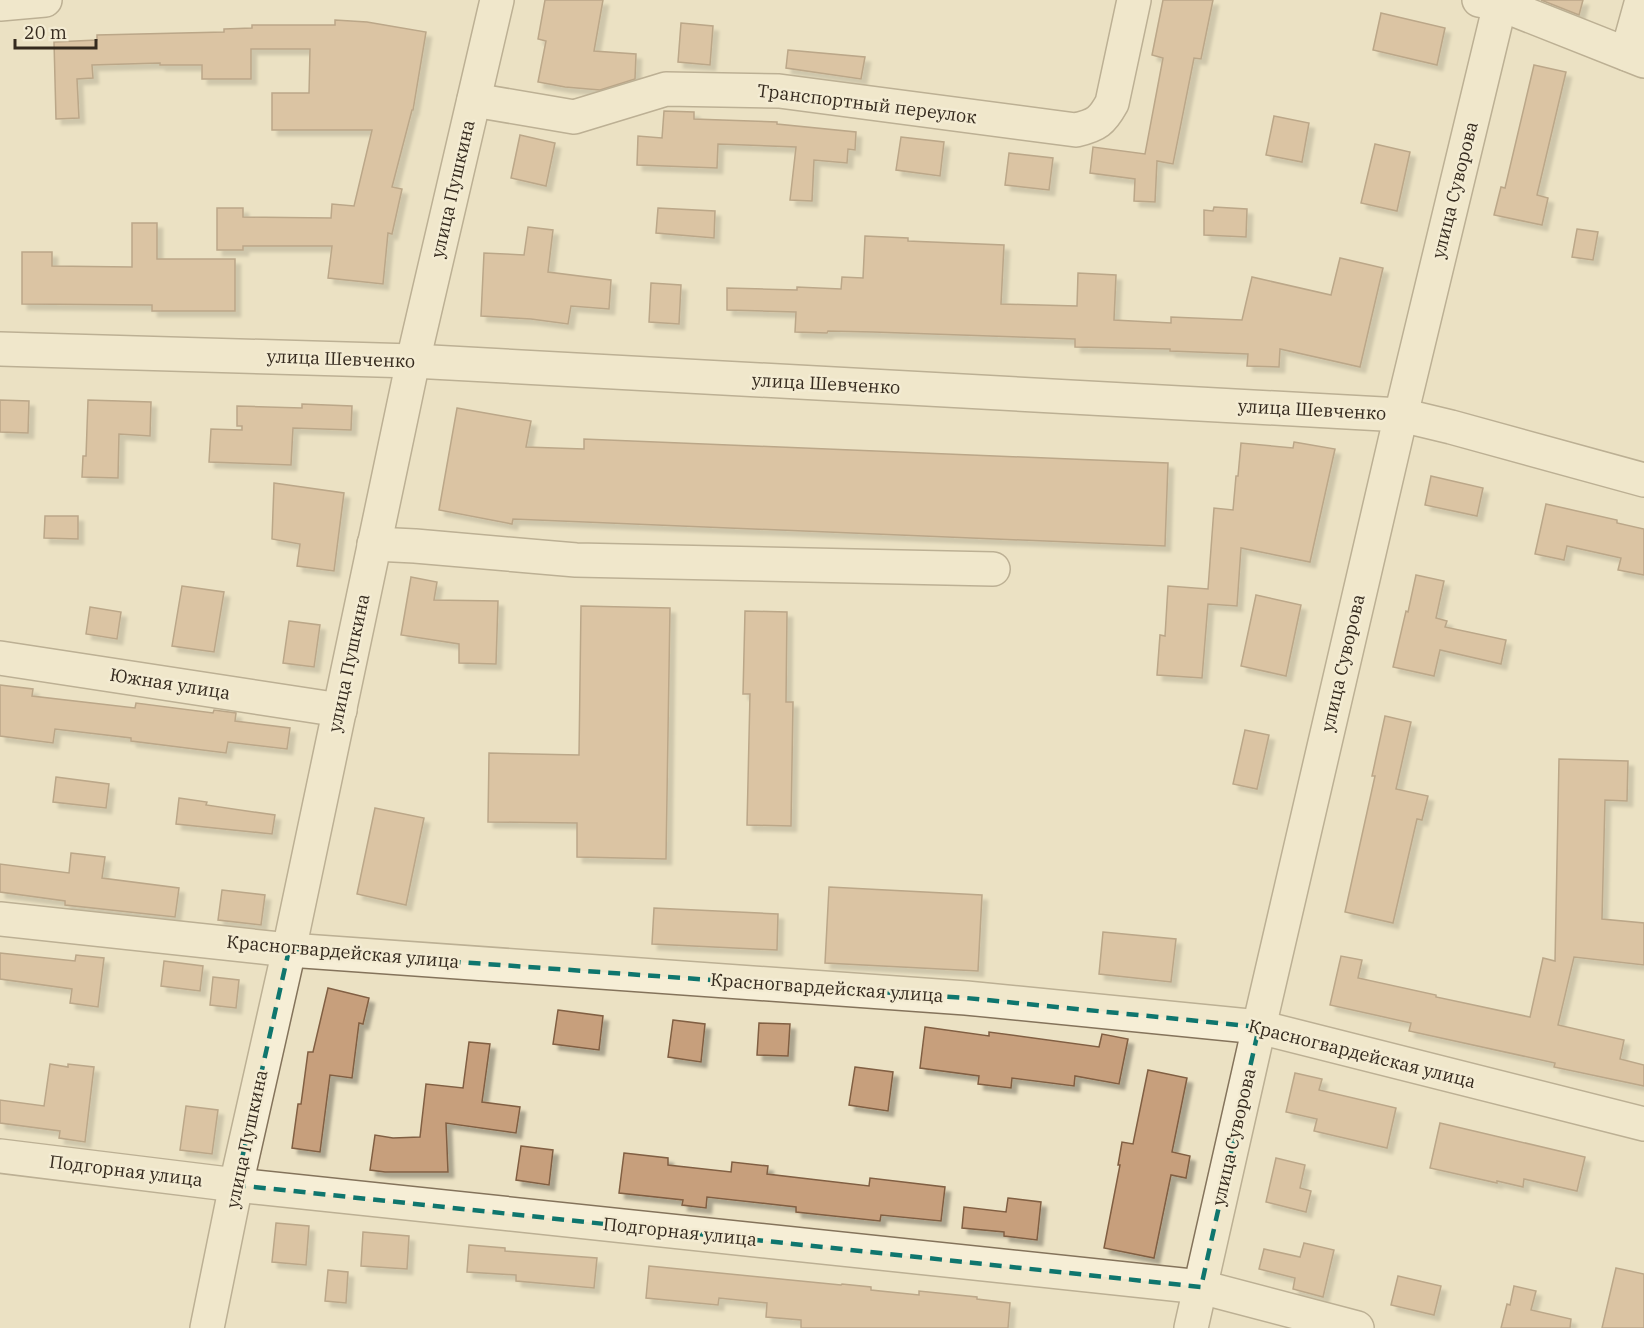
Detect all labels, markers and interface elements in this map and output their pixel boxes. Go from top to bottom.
scale bar [15,12,96,50]
text: 20 m [24,21,67,44]
street label: Транспортный переулок [756,79,979,128]
street label: улица Пушкина [425,117,480,260]
street label: улица Суворова [1426,119,1483,261]
street label: улица Шевченко [266,344,416,373]
street label: улица Шевченко [751,368,901,399]
street label: улица Шевченко [1237,394,1387,425]
street label: улица Пушкина [323,591,374,734]
street label: улица Суворова [1316,592,1370,734]
street label: Южная улица [108,663,232,704]
street label: Красногвардейская улица [226,930,461,973]
street label: Красногвардейская улица [710,968,945,1007]
street label: Красногвардейская улица [1246,1014,1478,1093]
street label: улица Суворова [1207,1066,1261,1208]
street label: улица Пушкина [221,1067,272,1210]
street label: Подгорная улица [48,1150,204,1191]
street label: Подгорная улица [602,1212,758,1251]

